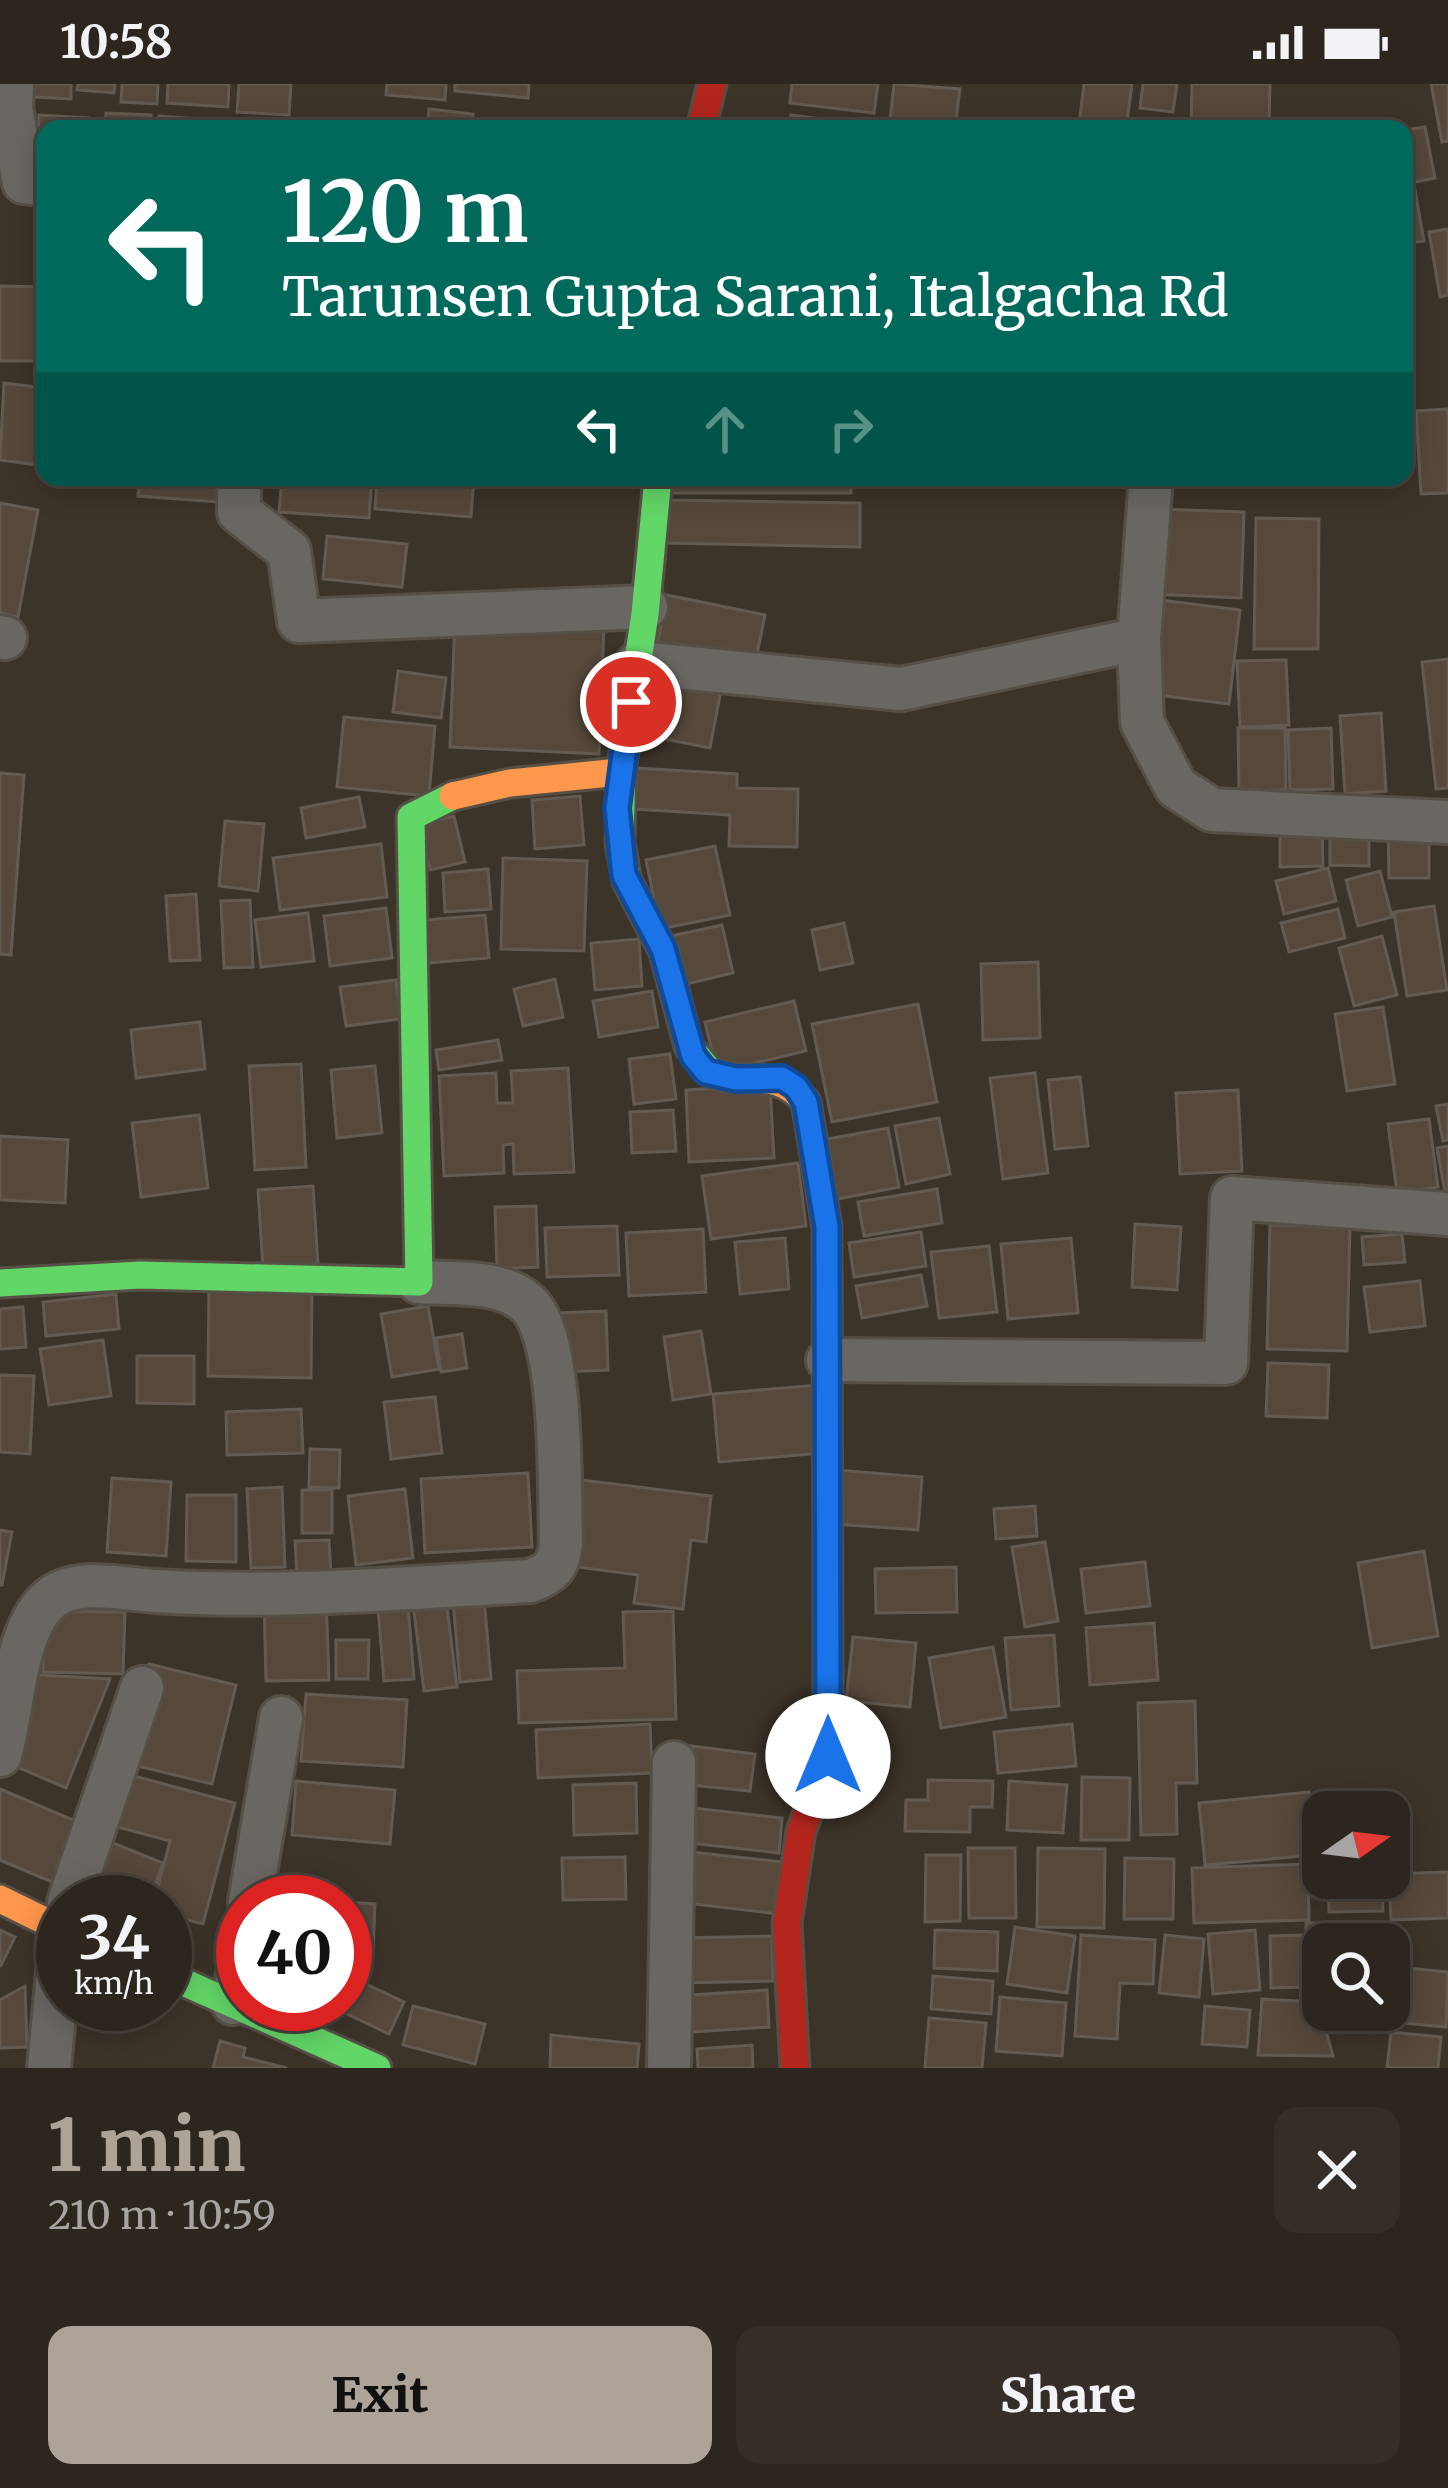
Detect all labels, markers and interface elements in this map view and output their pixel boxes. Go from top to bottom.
text: 10:58 [60,14,173,70]
text: 120 m [282,159,529,265]
icon: left [84,168,240,324]
text: Tarunsen Gupta Sarani, Italgacha Rd [282,263,1229,331]
icon: left [566,396,632,462]
icon: ahead [692,396,758,462]
icon: right [818,396,884,462]
pin [580,651,682,753]
icon: arrive [598,669,664,735]
position arrow [765,1693,891,1819]
north arrow [1302,1791,1410,1899]
map controls [1302,1791,1410,2031]
speed limit sign: 40 [216,1875,372,2031]
text: 34 [78,1900,150,1975]
button: search [1302,1923,1410,2031]
text: km/h [74,1964,154,2002]
text: 1 min [48,2100,245,2191]
button: close [1274,2107,1400,2233]
text: 210 m · 10:59 [48,2191,276,2240]
button: Exit [48,2326,712,2464]
button: Share [736,2326,1400,2464]

